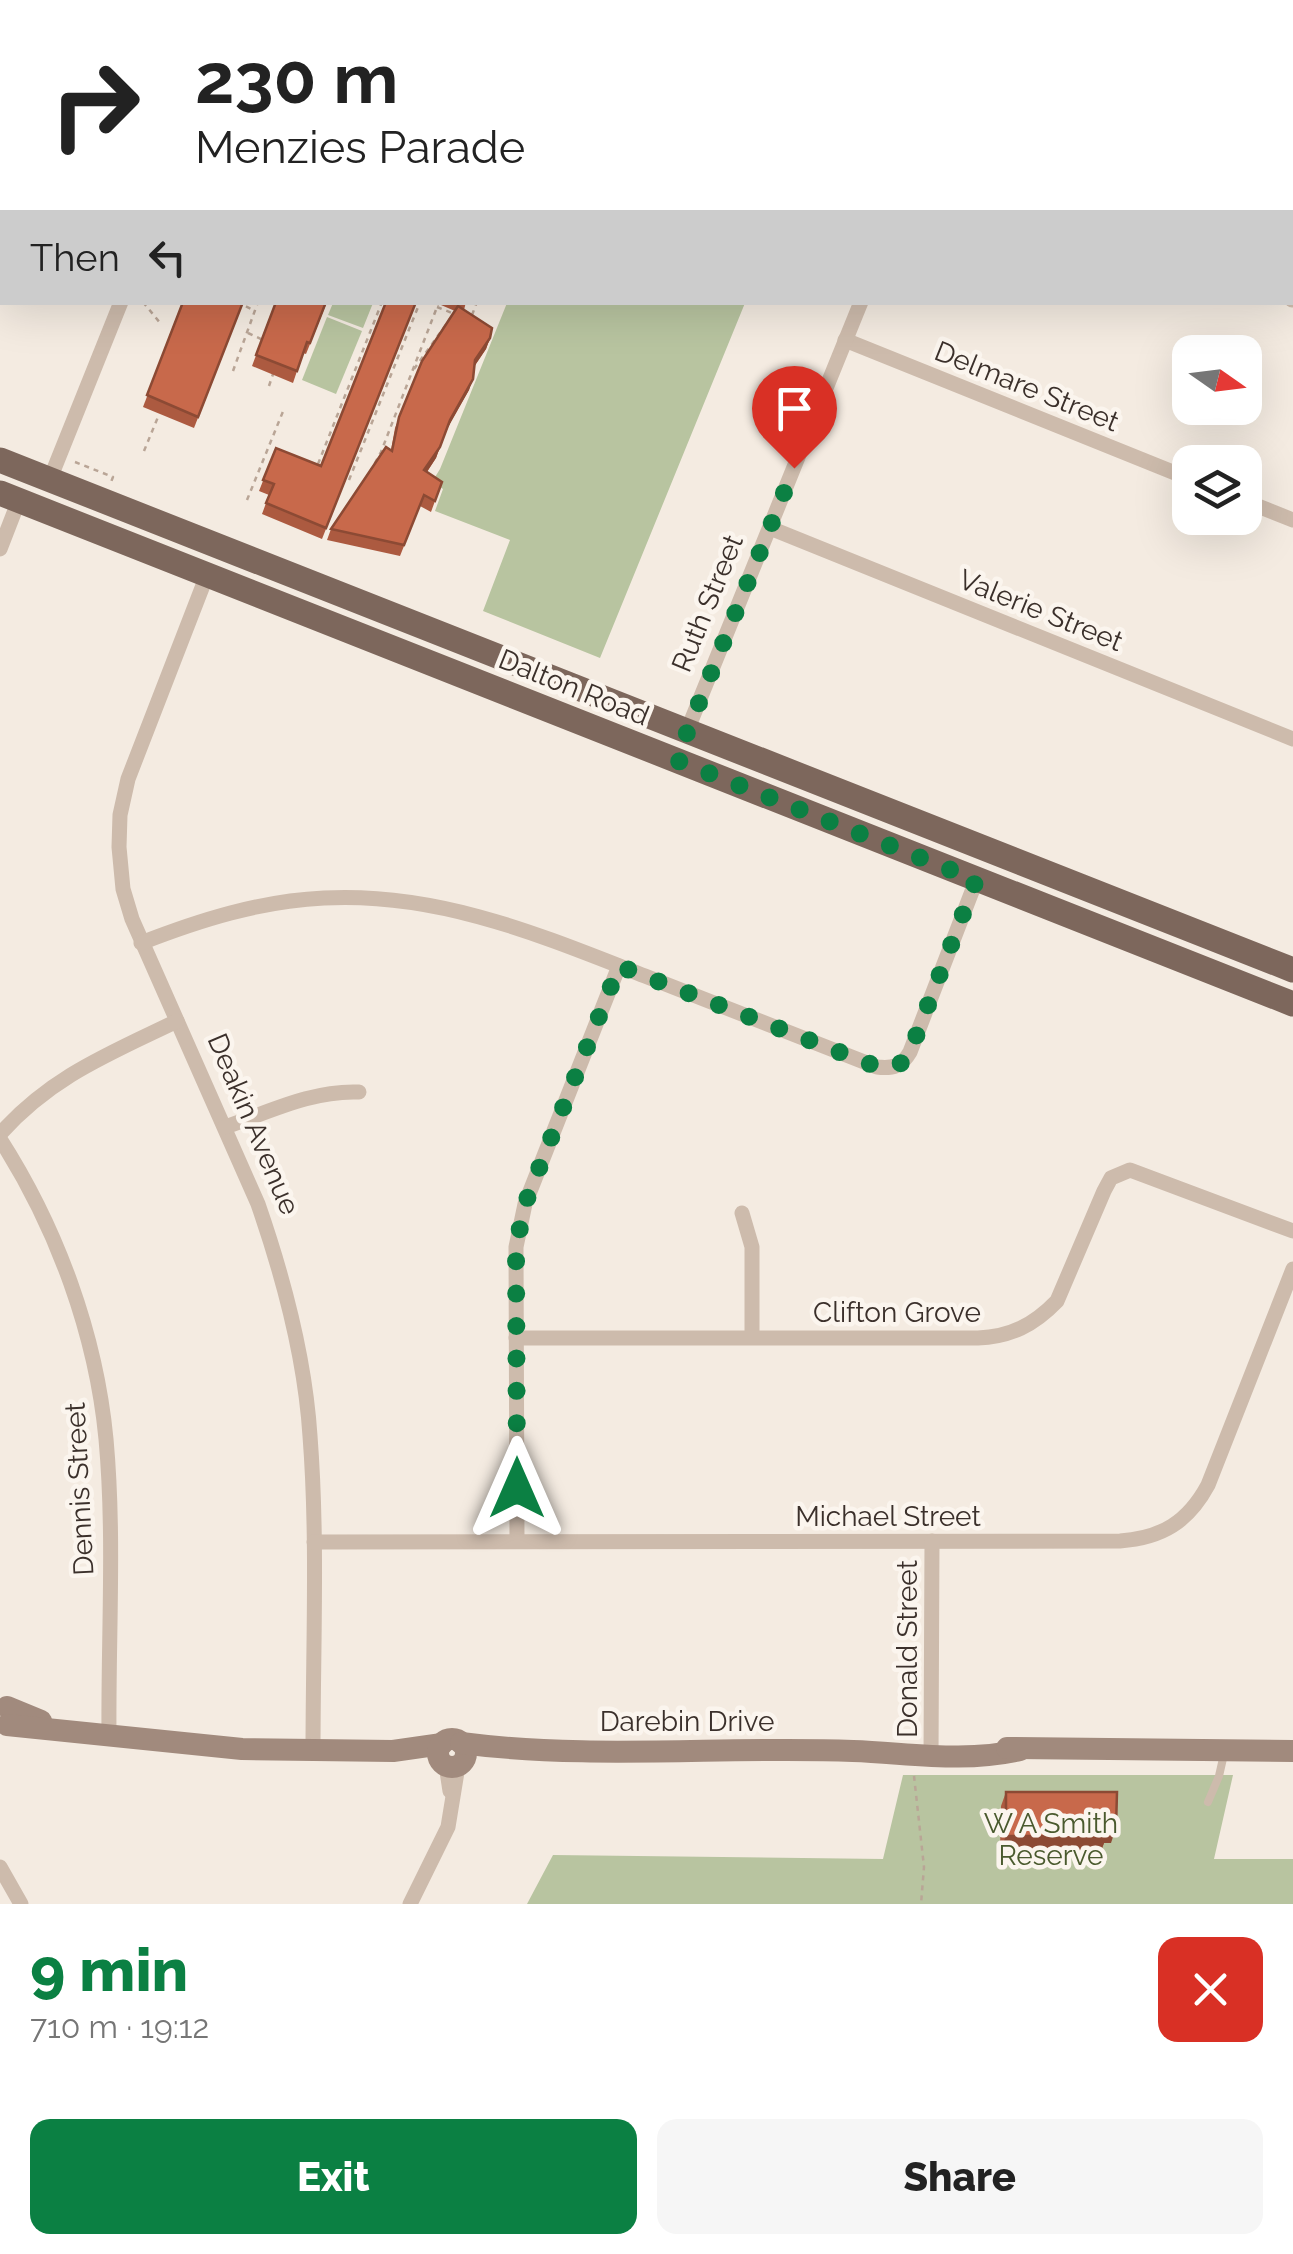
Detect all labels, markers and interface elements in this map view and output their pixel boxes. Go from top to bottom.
text: 230 m [195,37,399,119]
icon: right [30,40,160,170]
text: Menzies Parade [195,121,525,174]
icon: left [140,230,195,285]
text: Then [30,235,120,280]
street label: Delmare Street [930,335,1124,439]
north arrow [1172,335,1262,425]
map controls [1172,335,1262,535]
pin [752,366,837,469]
icon: arrive [767,381,822,436]
button: layers [1172,445,1262,535]
street label: Ruth Street [665,529,750,677]
street label: Valerie Street [954,563,1128,659]
street label: Dalton Road [494,642,654,733]
street label: Deakin Avenue [201,1029,307,1220]
street label: Clifton Grove [813,1296,981,1329]
street label: Dennis Street [58,1401,101,1576]
position arrow [465,1436,569,1540]
street label: Michael Street [795,1500,981,1533]
street label: Donald Street [891,1559,924,1738]
street label: Darebin Drive [600,1705,774,1738]
park label: W A Smith Reserve [984,1807,1118,1872]
text: 9 min [30,1935,188,2005]
button: close [1158,1937,1263,2042]
text: 710 m · 19:12 [30,2008,209,2045]
button: Exit [30,2119,637,2234]
button: Share [657,2119,1263,2234]

